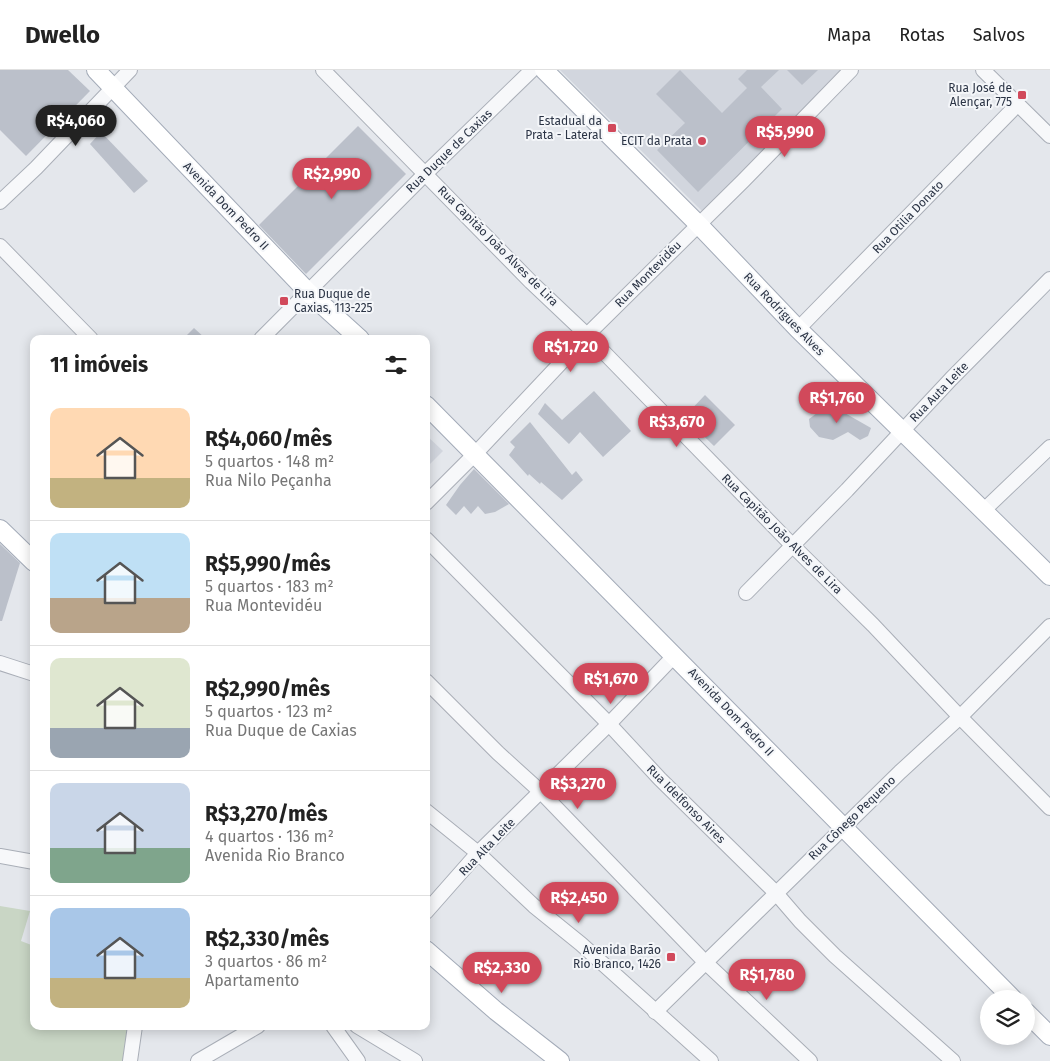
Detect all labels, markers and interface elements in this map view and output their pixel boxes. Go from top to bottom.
text: Dwello [25,21,100,49]
text: Mapa [827,24,871,46]
text: Rotas [899,24,945,46]
text: Salvos [973,24,1025,46]
place label: Rua José de Alençar, 775 [948,81,1012,109]
marker: Rua José de Alençar, 775 [1016,89,1028,101]
pin: R$4,060 [30,104,122,147]
street label: Rua Duque de Caxias [403,106,495,196]
text: R$4,060 [47,111,105,130]
place label: Estadual da Prata - Lateral [525,114,602,142]
pin: R$5,990 [739,116,831,158]
marker: Estadual da Prata - Lateral [606,122,618,134]
text: R$5,990 [756,122,814,141]
place label: ECIT da Prata [621,134,692,148]
marker: ECIT da Prata [696,135,708,147]
pin: R$2,990 [286,158,378,200]
street label: Avenida Dom Pedro II [180,159,272,253]
text: R$2,990 [303,164,361,183]
street label: Rua Otilia Donato [870,178,946,256]
street label: Rua Capitão João Alves de Lira [435,183,561,309]
street label: Rua Montevidéu [612,238,684,310]
street label: Rua Rodrigues Alves [741,270,827,359]
place label: Rua Duque de Caxias, 113-225 [294,287,373,315]
marker: Rua Duque de Caxias, 113-225 [278,295,290,307]
pin: R$1,720 [525,330,617,373]
text: R$1,720 [544,337,598,356]
icon: filters [382,351,410,379]
text: 11 imóveis [50,352,148,378]
street label: Rua Auta Leite [907,359,971,425]
pin: R$1,760 [791,382,883,424]
text: R$1,760 [810,388,864,407]
pin: R$3,670 [631,406,723,448]
text: R$3,670 [649,412,705,431]
text: R$4,060/mês [205,426,332,452]
icon: home [90,428,150,488]
text: 5 quartos · 148 m² [205,452,334,471]
text: Rua Nilo Peçanha [205,471,332,490]
street label: Rua Capitão João Alves de Lira [719,471,845,597]
text: R$5,990/mês [205,551,331,577]
icon: home [90,553,150,613]
text: 5 quartos · 183 m² [205,577,334,596]
text: Rua Montevidéu [205,596,322,615]
pin: R$1,670 [565,662,657,705]
street label: Avenida Dom Pedro II [685,665,777,759]
text: R$1,670 [584,669,638,688]
text: R$2,990/mês [205,676,330,702]
icon: home [90,678,150,738]
text: 5 quartos · 123 m² [205,702,333,721]
text: Rua Duque de Caxias [205,721,357,740]
street label: Rua Idelfonso Aires [644,762,728,846]
pin: R$3,270 [532,768,624,810]
street label: Rua Cônego Pequeno [806,773,898,863]
text: R$3,270 [550,774,606,793]
text: R$3,270/mês [205,801,328,827]
icon: home [90,803,150,863]
street label: Rua Alta Leite [456,815,518,879]
text: 4 quartos · 136 m² [205,827,334,846]
text: Avenida Rio Branco [205,846,345,865]
pin: R$2,450 [533,882,625,924]
text: R$2,450 [551,888,607,907]
text: R$2,330/mês [205,926,329,952]
icon: home [90,928,150,988]
place label: Avenida Barão Rio Branco, 1426 [573,943,661,971]
marker: Avenida Barão Rio Branco, 1426 [665,951,677,963]
text: 3 quartos · 86 m² [205,952,327,971]
pin: R$2,330 [456,952,548,994]
text: R$2,330 [474,958,530,977]
pin: R$1,780 [721,958,813,1001]
text: R$1,780 [739,965,795,984]
text: Apartamento [205,971,299,990]
map controls [980,990,1035,1045]
button: layers [980,990,1035,1045]

